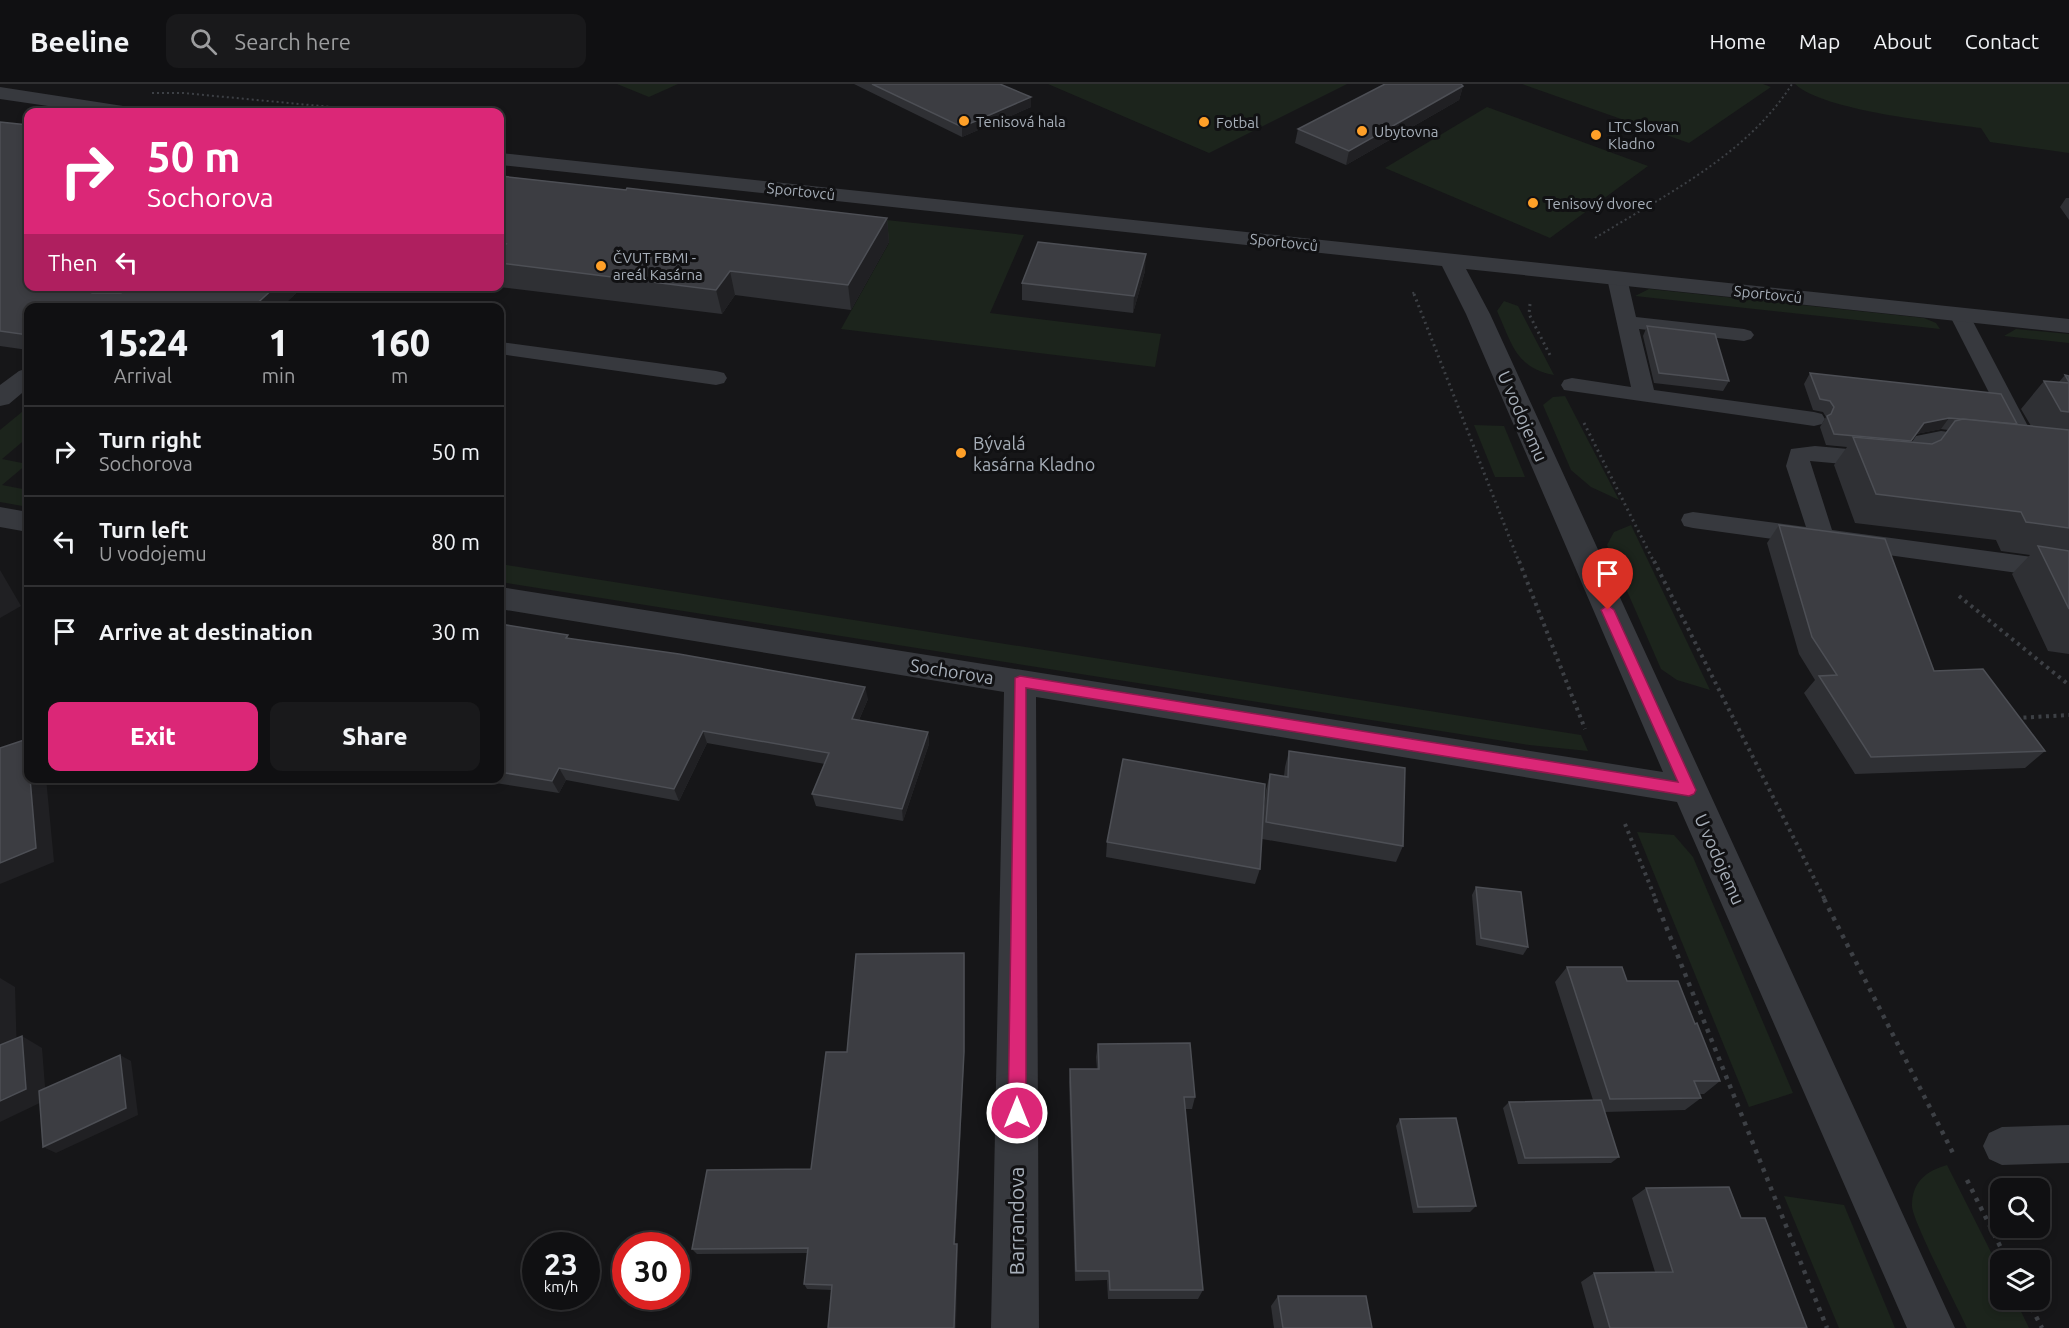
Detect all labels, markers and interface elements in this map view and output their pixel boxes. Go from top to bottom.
search box [166,14,586,68]
icon: search [187,25,220,58]
text: Beeline [30,26,130,57]
text: Search here [235,29,351,54]
text: Home [1709,29,1766,53]
text: Map [1799,29,1840,53]
text: About [1873,29,1932,53]
text: Contact [1965,29,2039,53]
place label: Tenisová hala [976,113,1066,130]
marker: Tenisová hala [957,114,971,128]
place label: Fotbal [1216,114,1259,131]
marker: Fotbal [1197,115,1211,129]
place label: LTC Slovan Kladno [1608,118,1679,152]
place label: Ubytovna [1374,123,1438,140]
marker: Ubytovna [1355,124,1369,138]
marker: LTC Slovan Kladno [1589,128,1603,142]
icon: right [48,132,126,210]
text: 50 m [147,133,241,180]
street label: Sportovců [766,179,836,203]
text: Sochorova [147,182,274,212]
place label: Tenisový dvorec [1545,195,1652,212]
marker: Tenisový dvorec [1526,196,1540,210]
street label: Sportovců [1249,230,1319,254]
icon: left [110,246,143,279]
place label: ČVUT FBMI - areál Kasárna [613,249,703,283]
text: Then [48,250,98,275]
marker: ČVUT FBMI - areál Kasárna [594,259,608,273]
street label: Sportovců [1733,282,1803,306]
text: 15:24 [98,322,188,363]
text: 1 [268,322,289,363]
text: 160 [369,322,430,363]
text: Arrival [114,364,172,387]
text: min [262,364,295,387]
text: m [391,364,408,387]
street label: U vodojemu [1494,368,1552,464]
text: Turn right [99,427,201,452]
place label: Bývalá kasárna Kladno [973,433,1095,474]
icon: right [48,435,81,468]
text: 50 m [431,439,480,464]
marker: Bývalá kasárna Kladno [954,446,968,460]
text: Sochorova [99,452,193,475]
text: Turn left [99,517,189,542]
icon: left [48,525,81,558]
text: 80 m [431,529,480,554]
text: U vodojemu [99,542,207,565]
pin [1582,548,1633,610]
icon: arrive [1591,557,1624,590]
icon: arrive [48,615,81,648]
text: Arrive at destination [99,619,313,644]
text: 30 m [431,619,480,644]
street label: Sochorova [909,655,995,687]
button: Exit [48,702,258,771]
button: Share [270,702,480,771]
street label: U vodojemu [1691,811,1749,907]
position arrow [985,1081,1049,1145]
street label: Barrandova [1004,1167,1028,1275]
map controls [1990,1178,2050,1310]
button: search [1990,1178,2050,1238]
speed limit sign: 30 [612,1232,690,1310]
text: 23 [544,1247,578,1281]
button: layers [1990,1250,2050,1310]
text: km/h [544,1278,578,1295]

